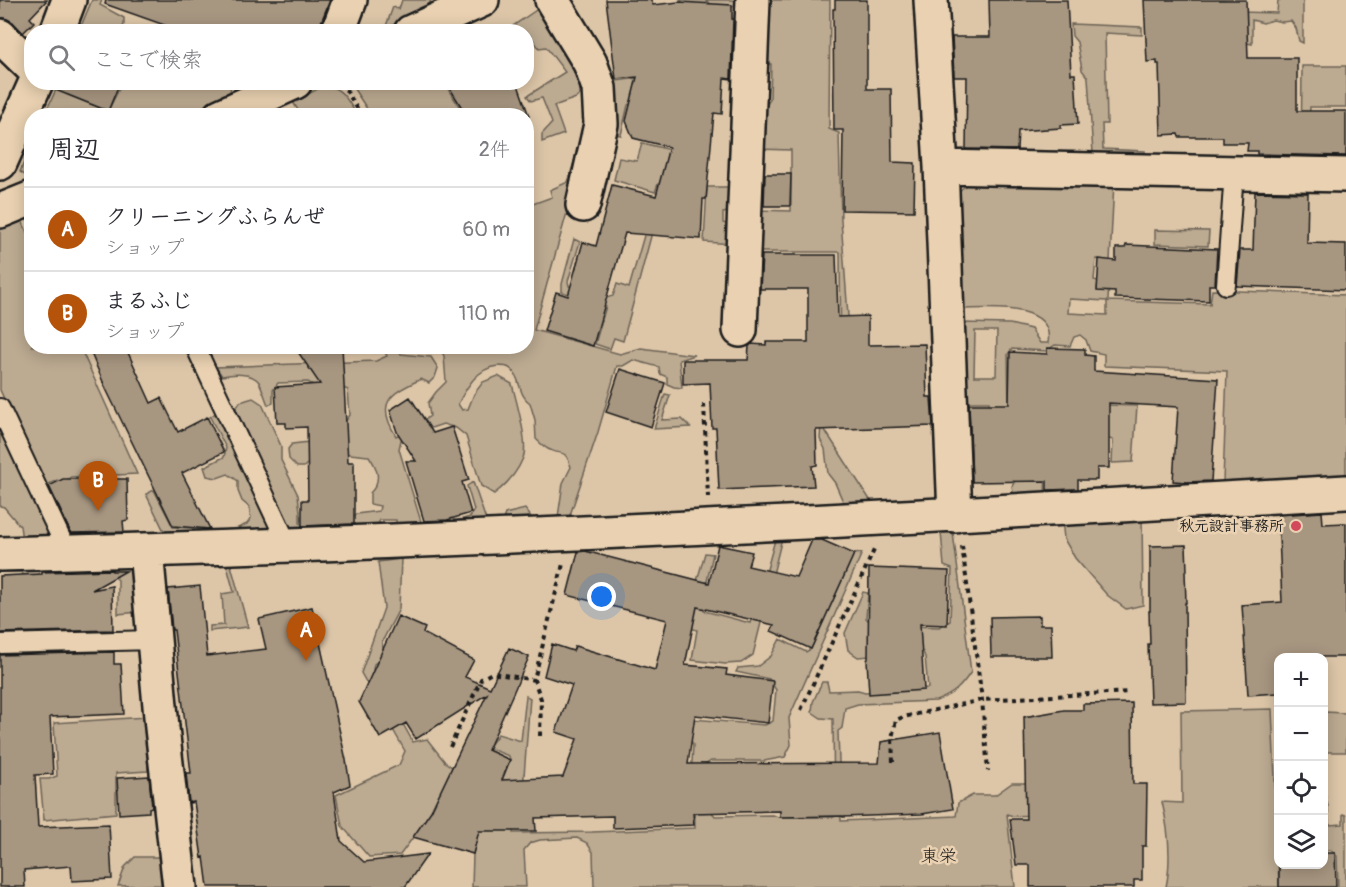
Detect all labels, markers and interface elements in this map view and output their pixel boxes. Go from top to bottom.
search box [24,24,534,90]
icon: search [45,41,78,74]
text: ここで検索 [93,46,203,74]
text: 周辺 [48,134,100,166]
text: 2件 [479,137,510,162]
text: クリーニングふらんぜ [105,203,325,231]
text: A [61,217,74,242]
text: 60 m [463,217,510,242]
text: ショップ [105,235,184,260]
text: まるふじ [105,287,193,315]
text: B [62,301,73,326]
text: 110 m [459,301,510,326]
text: ショップ [105,319,184,344]
pin: B [78,462,118,511]
place label: 秋元設計事務所 [1179,517,1284,536]
marker: 秋元設計事務所 [1289,519,1303,533]
your location [587,582,616,611]
pin: A [286,612,326,661]
map controls [1274,653,1328,869]
button: + [1274,653,1328,707]
button: − [1274,707,1328,761]
button: locate [1274,761,1328,815]
button: layers [1274,815,1328,869]
district label: 東栄 [921,845,957,868]

